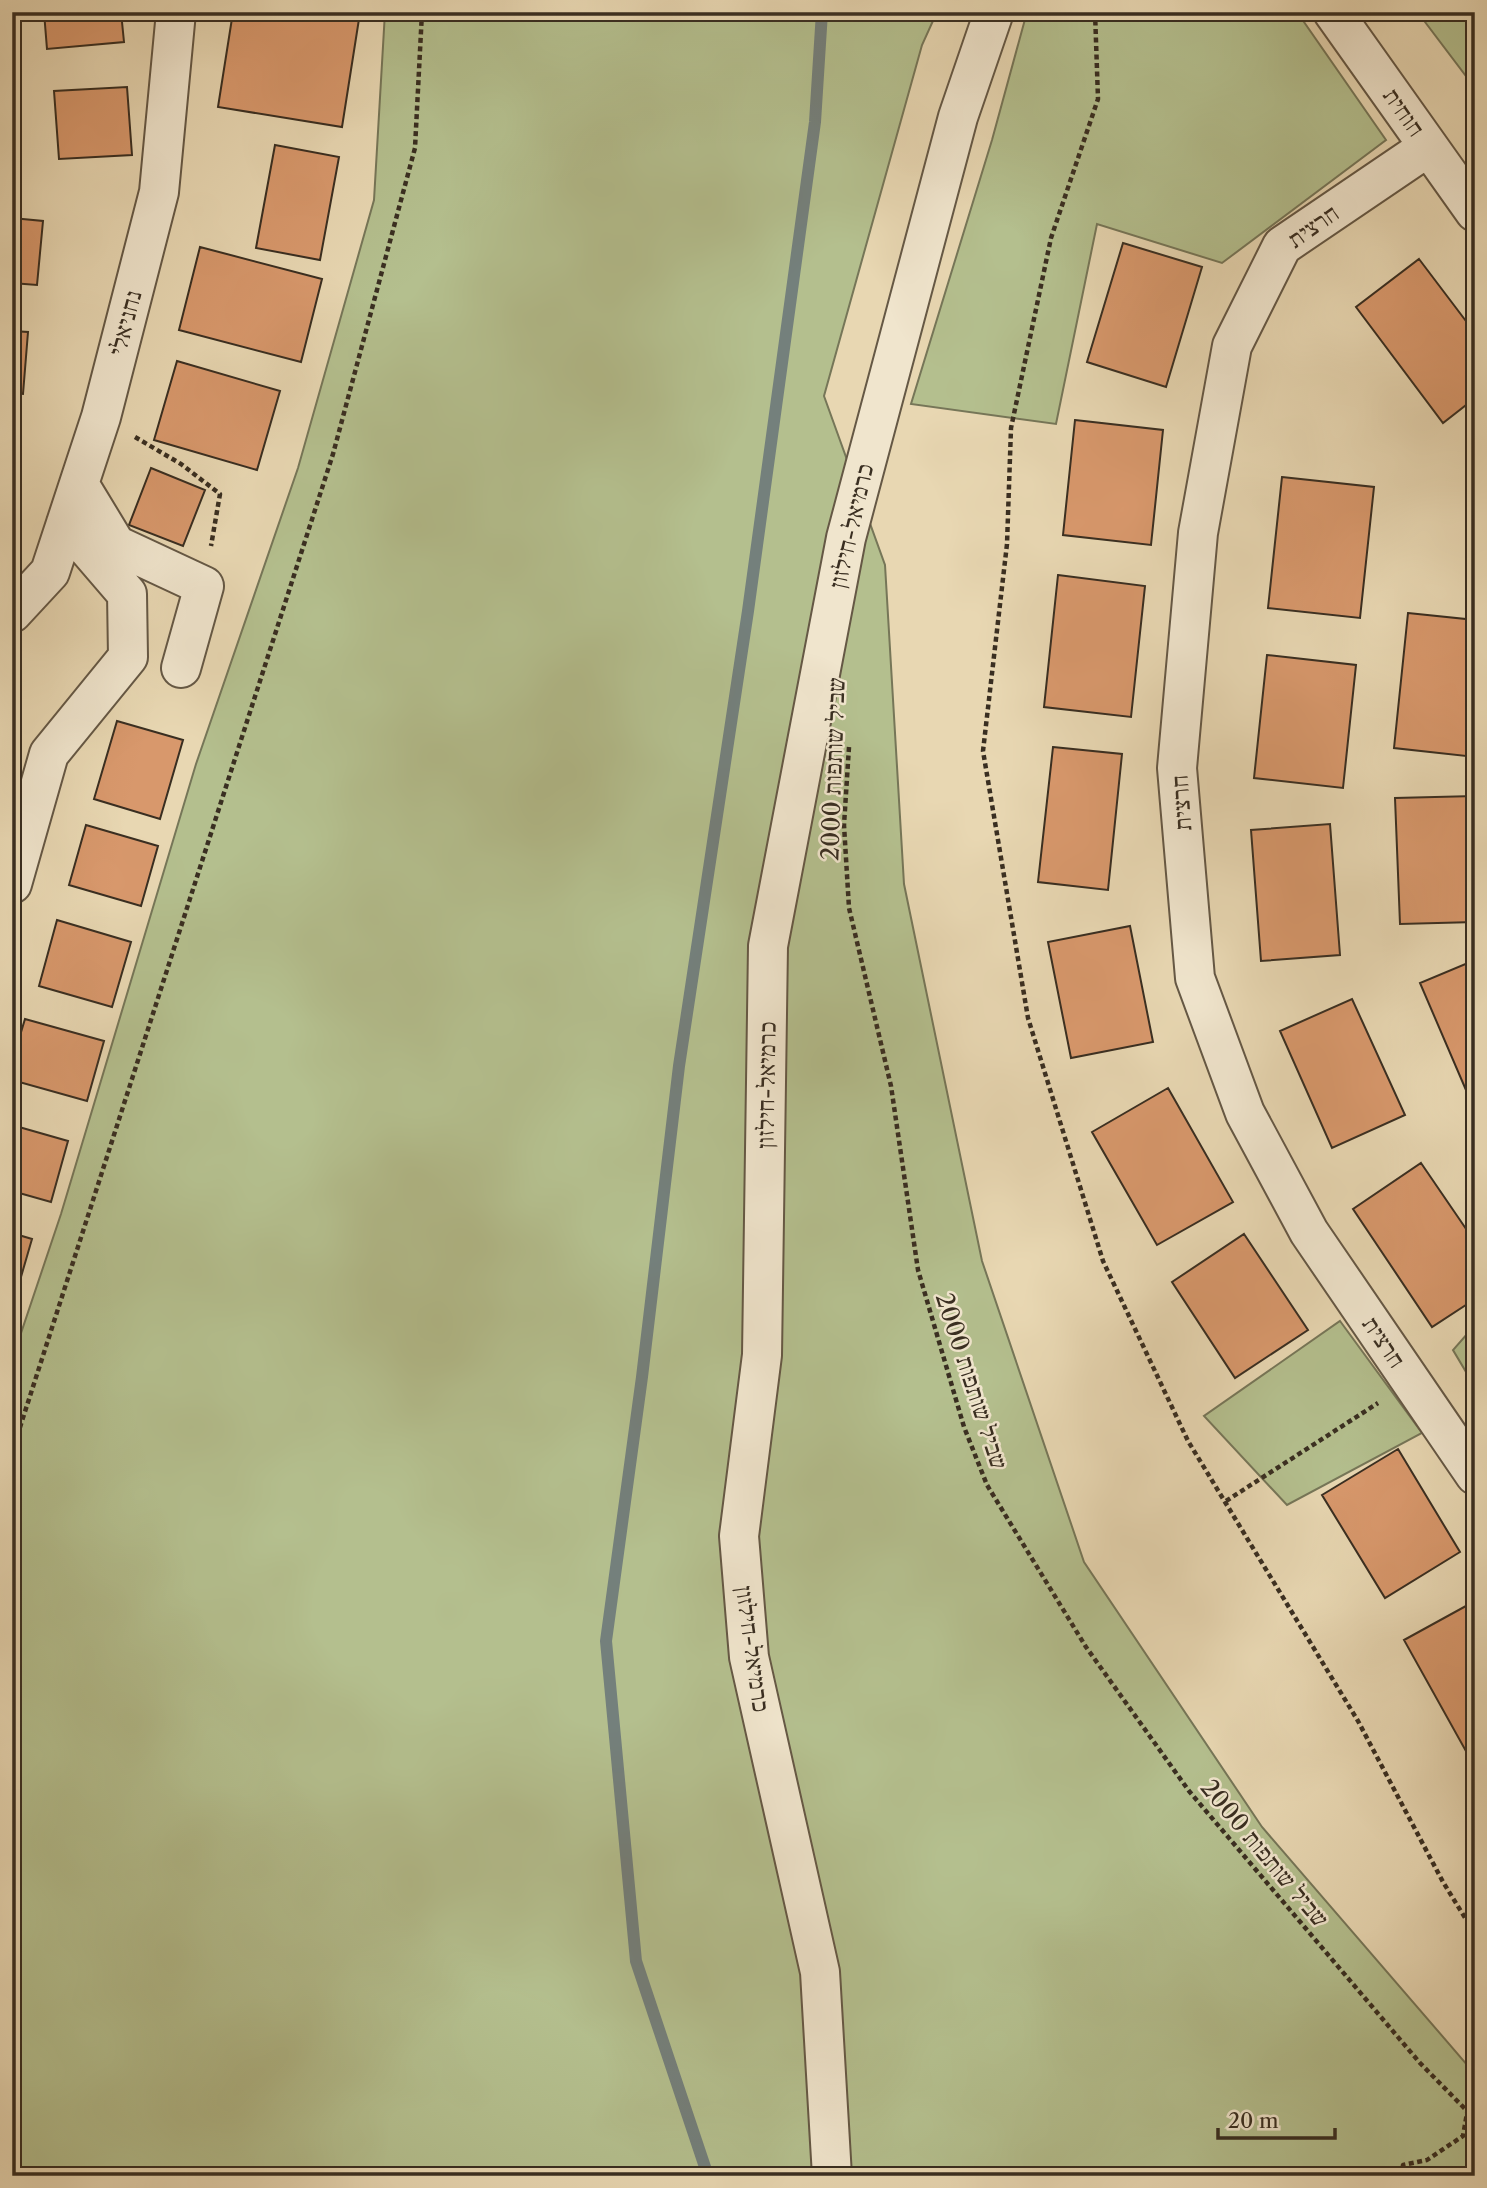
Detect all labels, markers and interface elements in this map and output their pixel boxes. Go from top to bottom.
street label: חוחית [1377,82,1431,142]
street label: חרצית [1282,198,1344,254]
street label: נחניאלי [102,287,148,359]
street label: כרמיאל-חילזון [823,461,879,591]
street label: שביל שותפות 2000 [815,677,851,861]
street label: חרצית [1165,774,1197,832]
street label: כרמיאל-חילזון [750,1021,782,1149]
street label: שביל שותפות 2000 [930,1289,1014,1473]
street label: חרצית [1356,1311,1412,1373]
street label: כרמיאל-חילזון [730,1584,776,1714]
street label: שביל שותפות 2000 [1195,1773,1335,1933]
scale bar [1218,2097,1335,2141]
text: 20 m [1228,2108,1279,2133]

